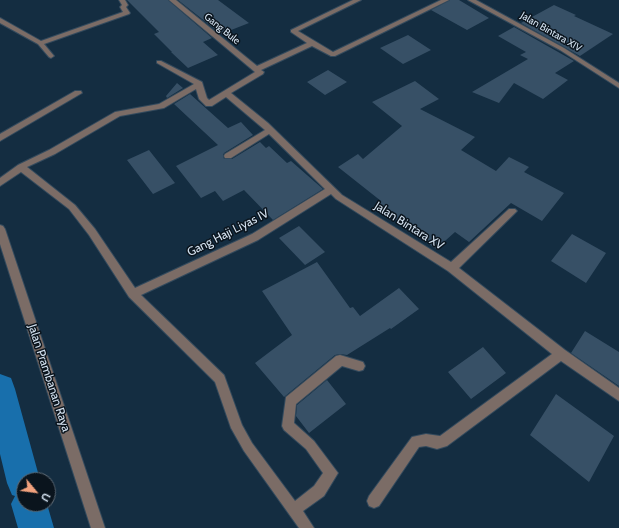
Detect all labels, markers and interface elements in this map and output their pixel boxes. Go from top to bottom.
street label: Jalan Bintara XIV [518,10,584,54]
street label: Gang Bule [202,11,242,47]
street label: Jalan Bintara XV [372,199,446,253]
street label: Gang Haji Liyas IV [185,206,271,260]
street label: Jalan Prambanan Raya [25,322,73,434]
north arrow [16,472,56,512]
text: U [38,490,54,504]

